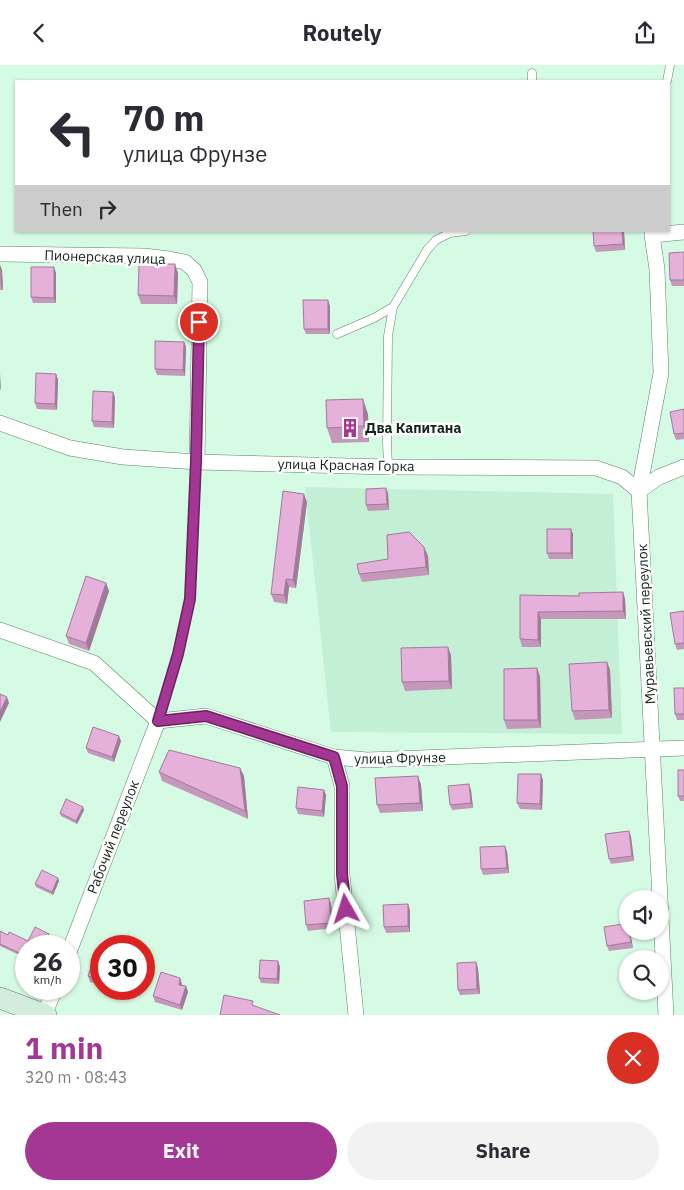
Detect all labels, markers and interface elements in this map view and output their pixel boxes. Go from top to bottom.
text: Routely [302,18,382,47]
icon: back [25,19,53,47]
icon: share [631,19,659,47]
text: 70 m [123,95,205,141]
icon: left [40,100,105,165]
text: улица Фрунзе [123,139,267,168]
icon: right [93,195,121,223]
text: Then [40,197,83,221]
street label: Пионерская улица [44,246,167,268]
pin [178,301,220,343]
icon: arrive [185,308,213,336]
building icon: Два Капитана [339,417,361,439]
place label: Два Капитана [365,419,461,437]
street label: улица Красная Горка [277,455,415,475]
street label: Муравьевский переулок [633,543,659,705]
street label: улица Фрунзе [354,748,446,768]
street label: Рабочий переулок [83,777,143,897]
position arrow [319,882,371,934]
map controls [619,890,669,1000]
button: sound [619,890,669,940]
speed limit sign: 30 [90,935,155,1000]
text: 26 [32,945,63,978]
button: search [619,950,669,1000]
text: km/h [33,972,62,987]
text: 1 min [25,1028,103,1067]
button: close [607,1032,659,1084]
text: 320 m · 08:43 [25,1067,127,1087]
button: Exit [25,1122,337,1180]
button: Share [347,1122,659,1180]

